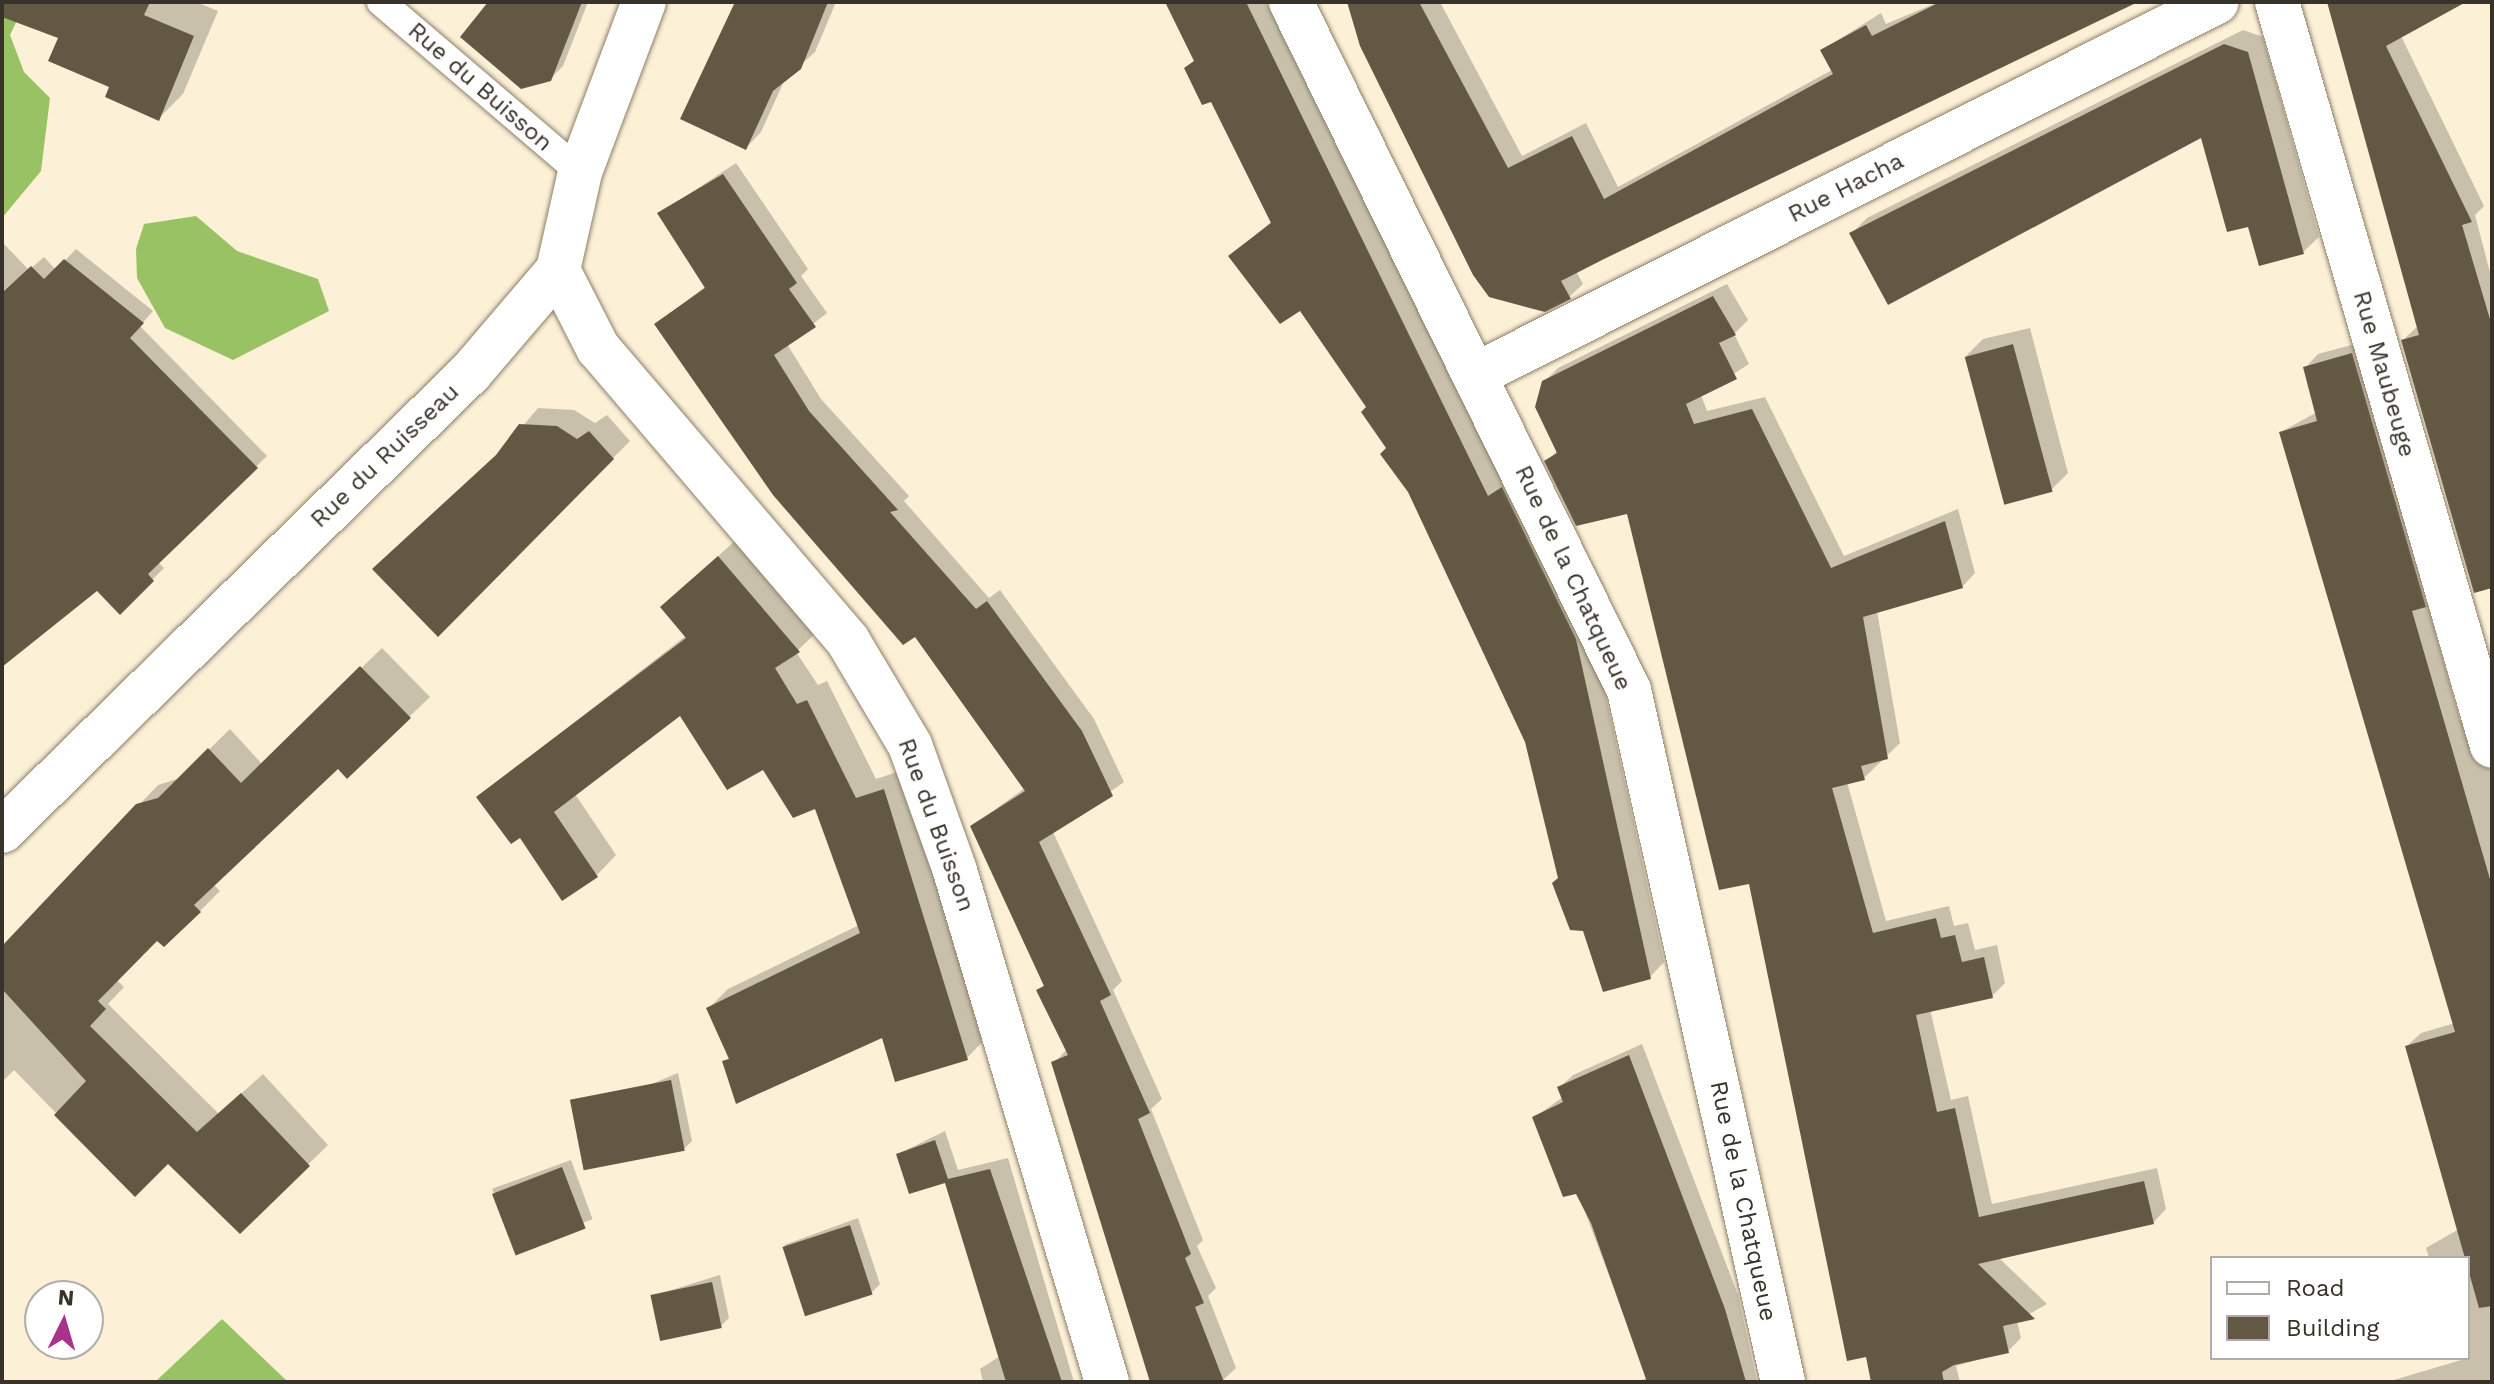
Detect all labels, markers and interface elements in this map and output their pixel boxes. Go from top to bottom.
street label: Rue du Buisson [402,16,558,158]
street label: Rue Hacha [1784,147,1908,229]
street label: Rue Maubeuge [2347,288,2421,460]
street label: Rue du Ruisseau [305,378,465,534]
street label: Rue de la Chatqueue [1508,461,1638,695]
street label: Rue du Buisson [891,735,981,915]
street label: Rue de la Chatqueue [1703,1078,1783,1324]
legend [2210,1256,2470,1360]
text: Road [2286,1274,2345,1302]
north arrow [24,1280,104,1360]
text: N [57,1284,75,1311]
text: Building [2286,1314,2379,1342]

